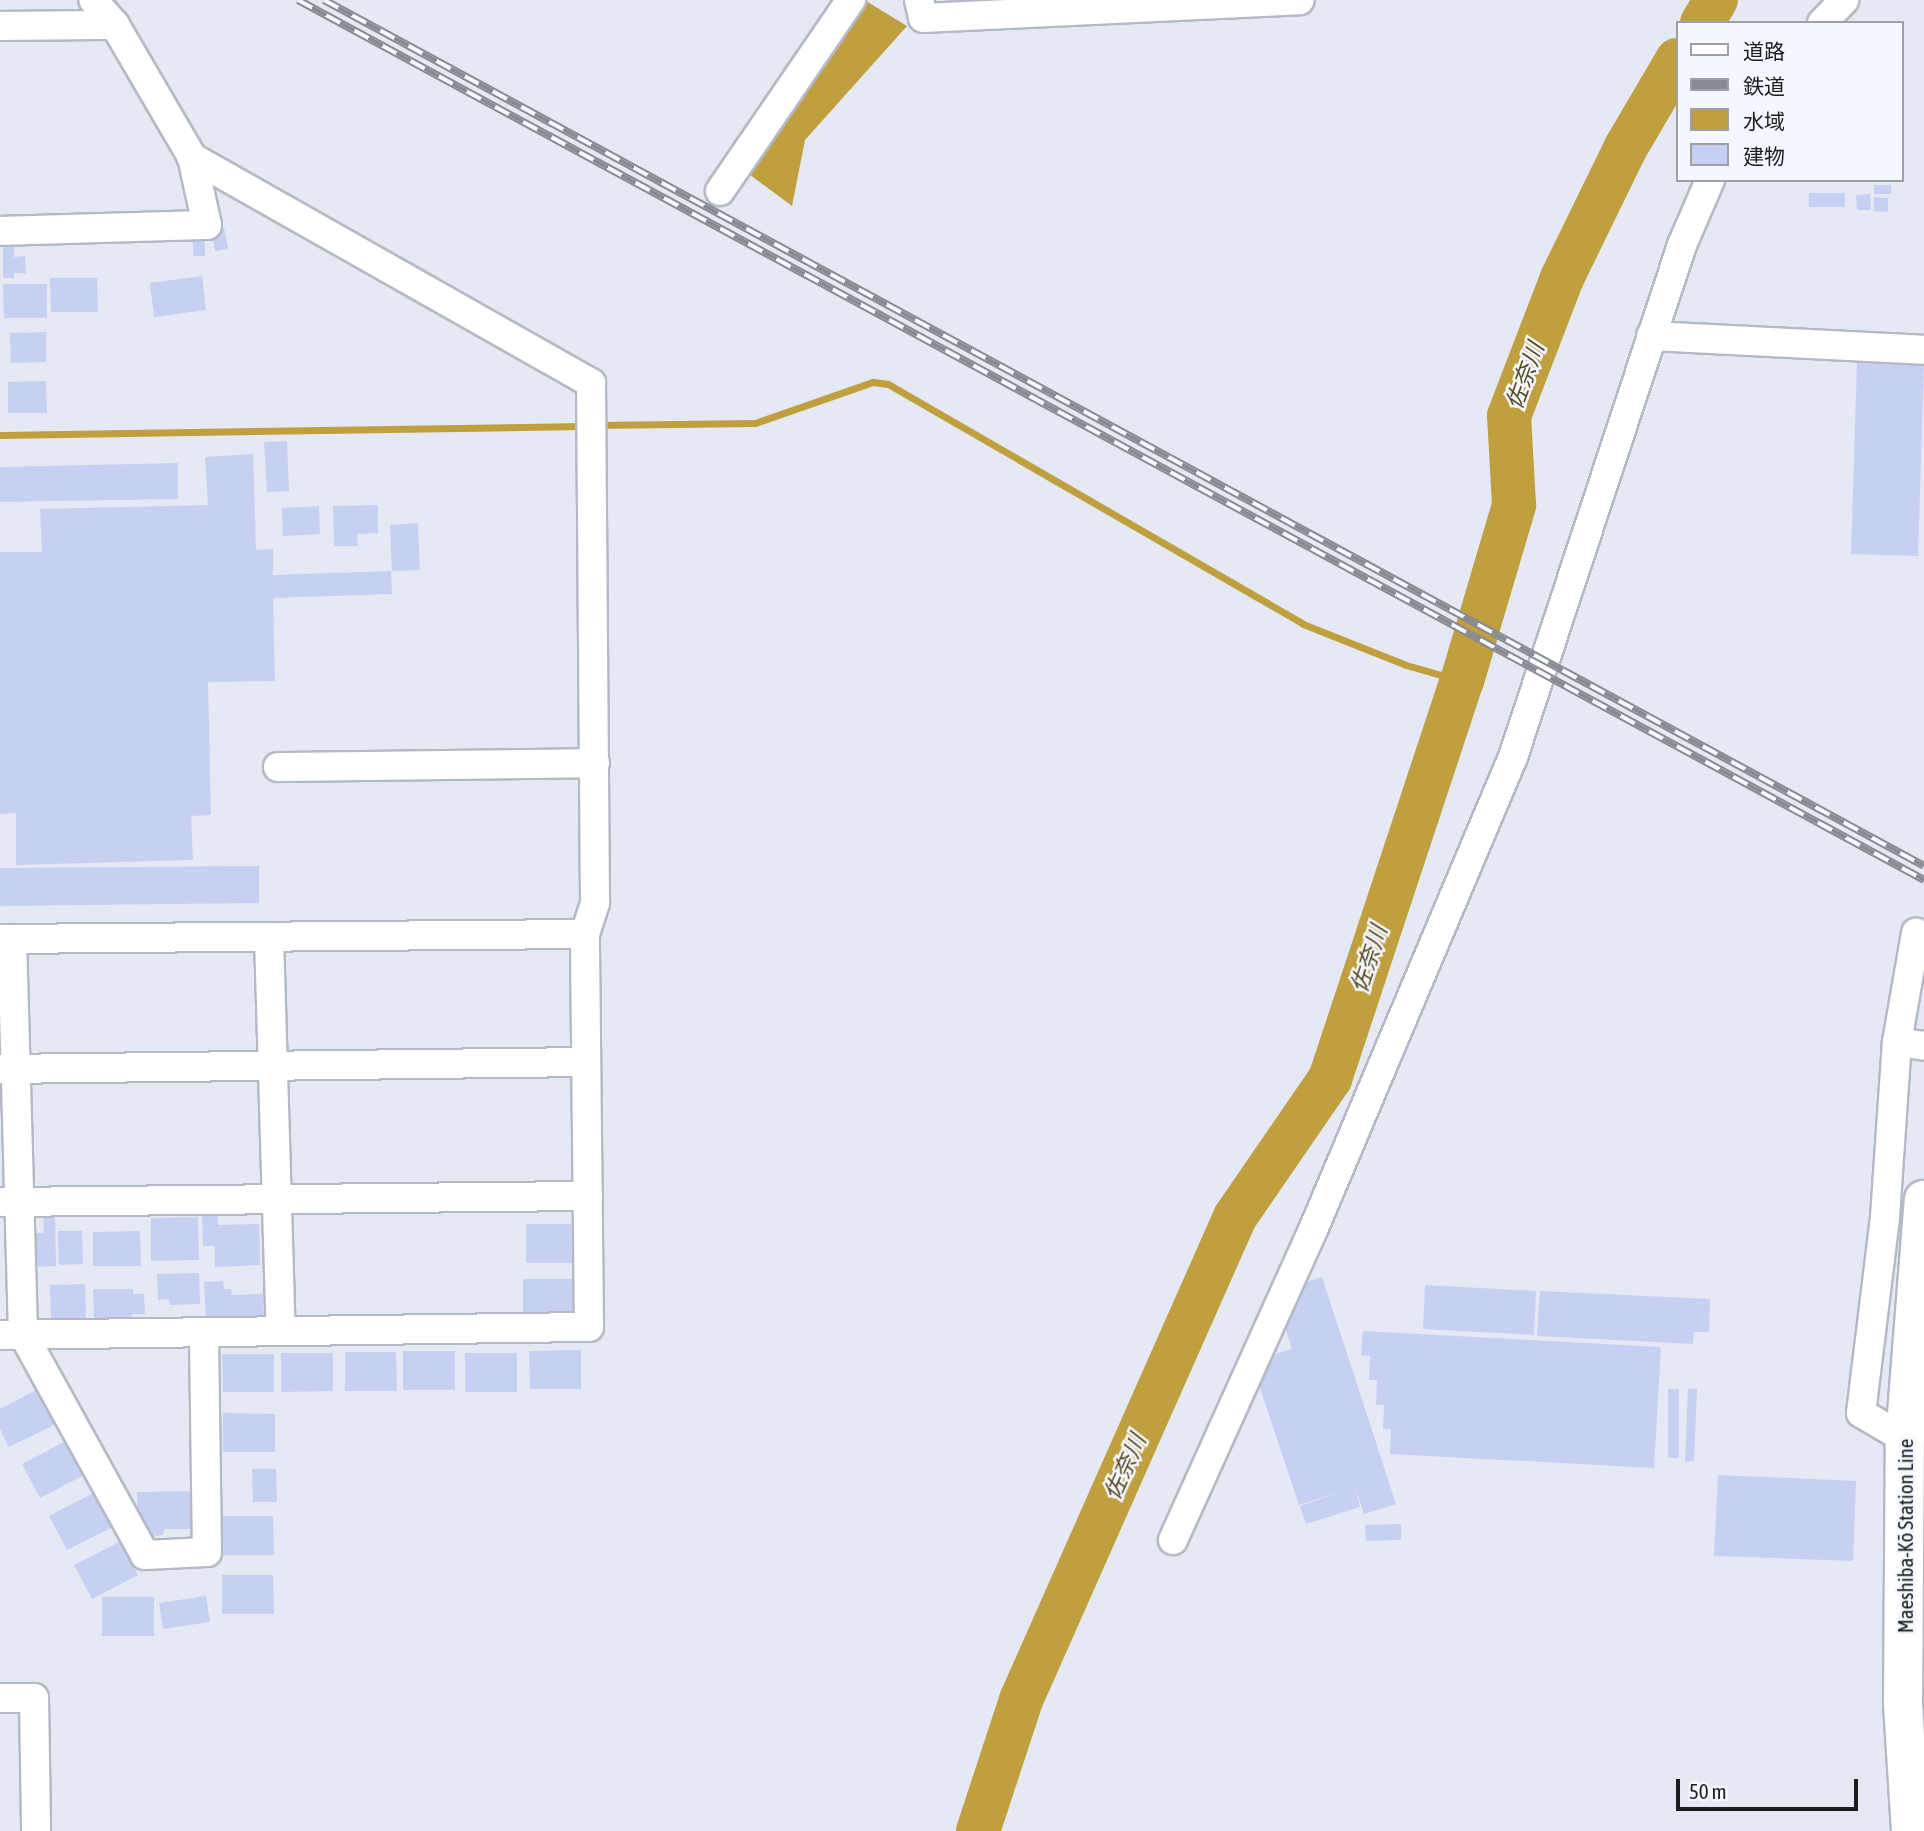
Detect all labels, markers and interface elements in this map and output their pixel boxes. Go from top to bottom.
legend [1675,21,1903,182]
text: 道路 [1743,39,1785,63]
text: 鉄道 [1743,74,1785,98]
text: 水域 [1743,109,1785,133]
text: 建物 [1743,144,1785,168]
water label: 佐奈川 [1500,339,1550,413]
water label: 佐奈川 [1345,922,1393,996]
water label: 佐奈川 [1098,1430,1152,1504]
street label: Maeshiba-Kō Station Line [1892,1439,1918,1633]
scale bar [1679,1764,1861,1808]
text: 50 m [1689,1779,1727,1803]

